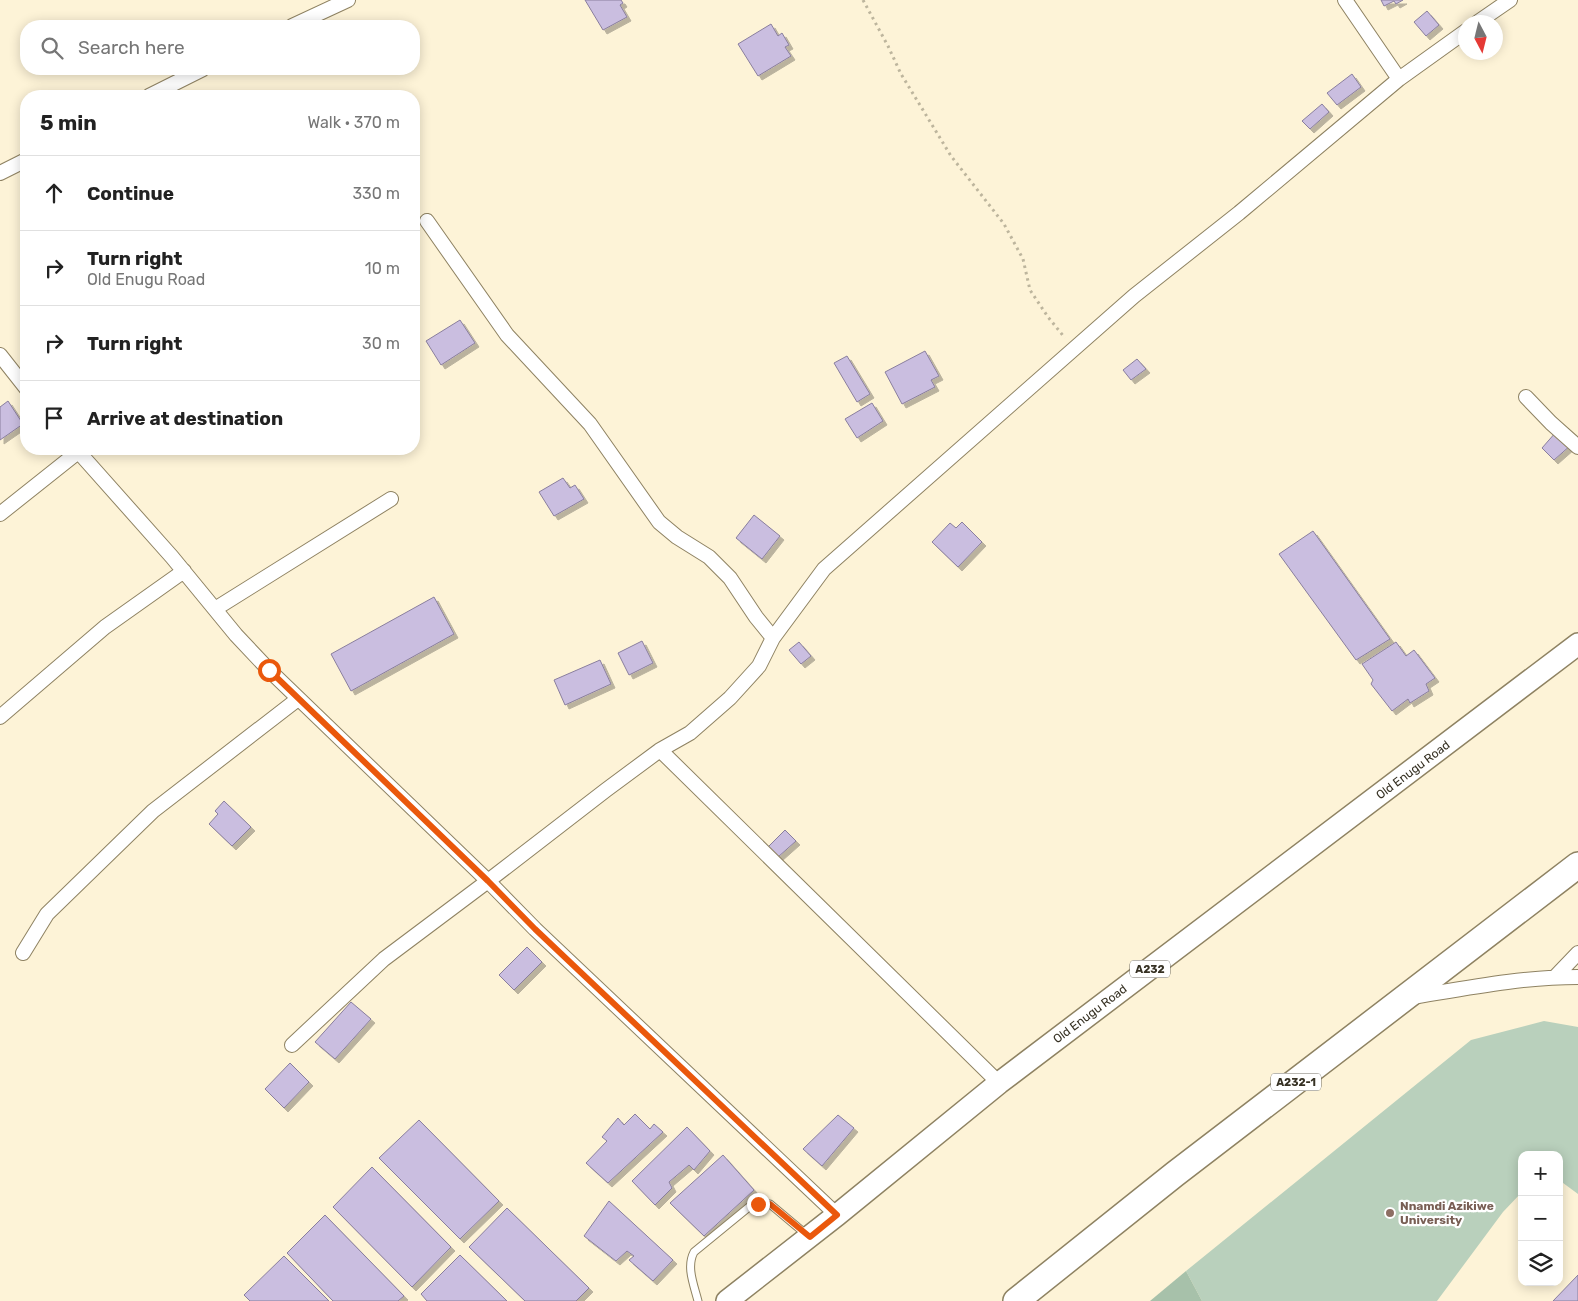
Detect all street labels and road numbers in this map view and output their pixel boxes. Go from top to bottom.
street label: Old Enugu Road [1373,738,1453,802]
road number: A232 [1130,961,1170,978]
street label: Old Enugu Road [1050,982,1130,1046]
road number: A232-1 [1271,1074,1321,1090]

